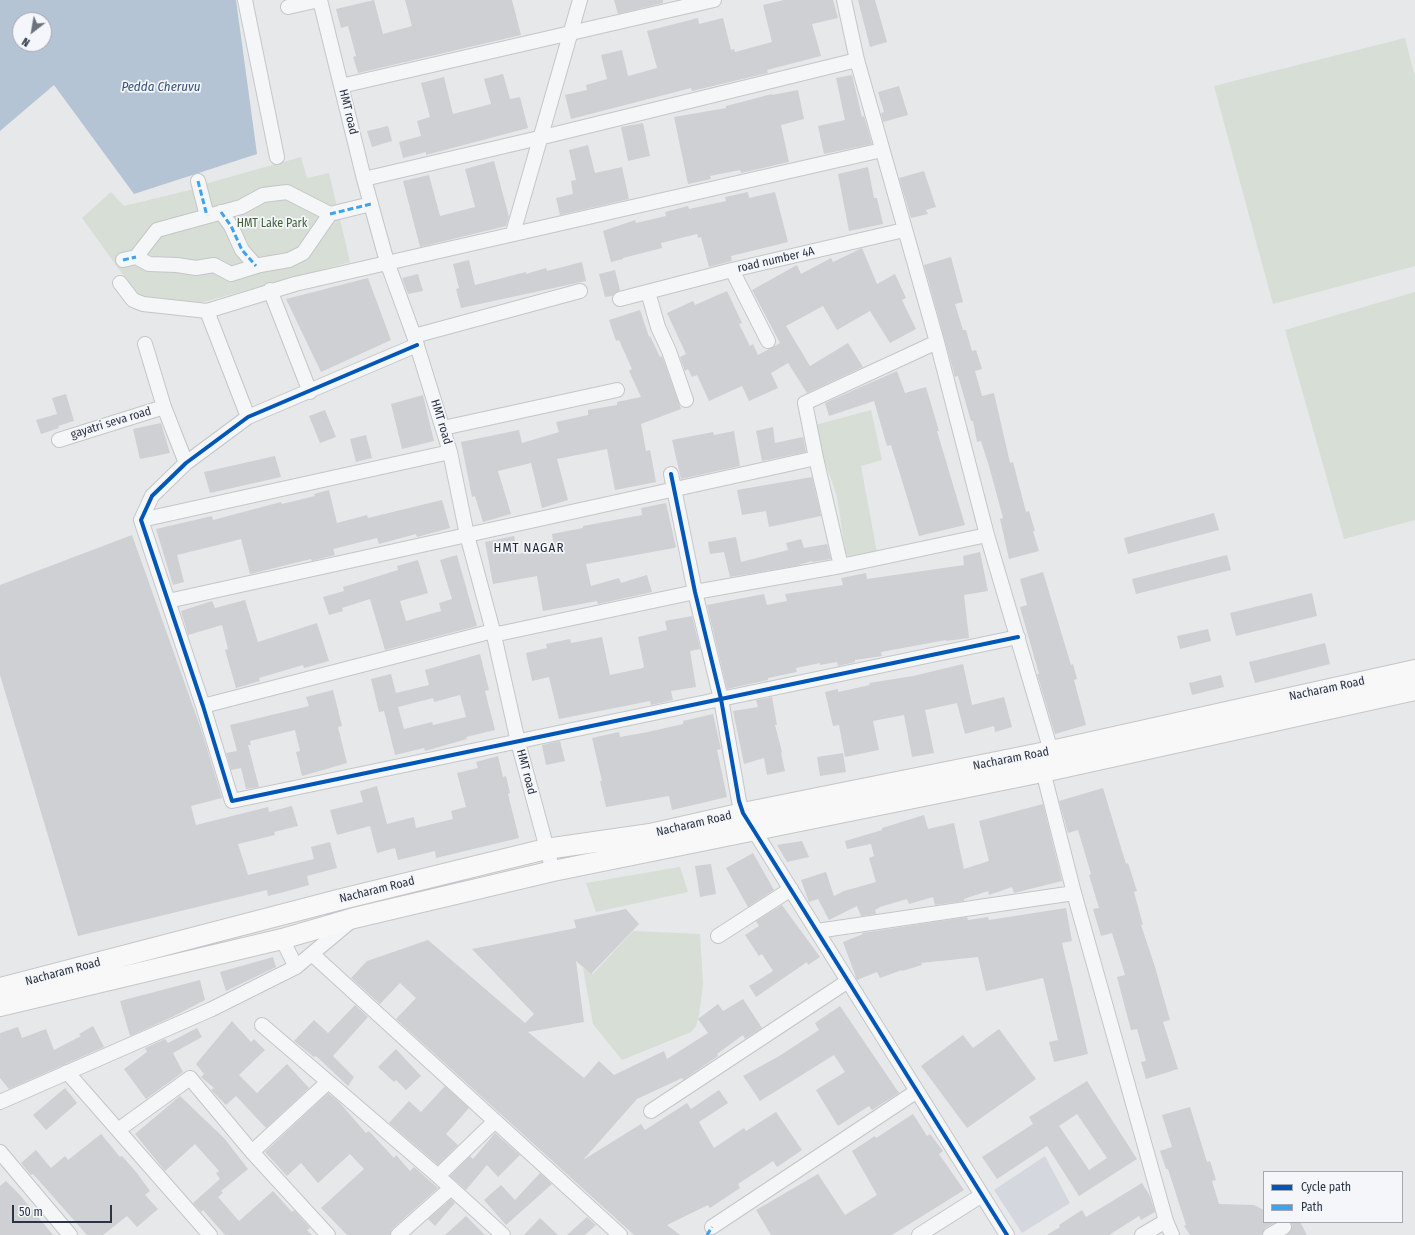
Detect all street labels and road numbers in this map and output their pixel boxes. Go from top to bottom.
street label: HMT road [335,88,361,136]
street label: road number 4A [736,244,816,276]
street label: HMT road [427,398,455,446]
street label: gayatri seva road [69,404,153,442]
street label: Nacharam Road [1288,674,1366,704]
street label: Nacharam Road [972,745,1050,773]
street label: HMT road [513,748,539,796]
street label: Nacharam Road [655,808,733,840]
street label: Nacharam Road [338,874,416,906]
street label: Nacharam Road [24,955,102,989]

